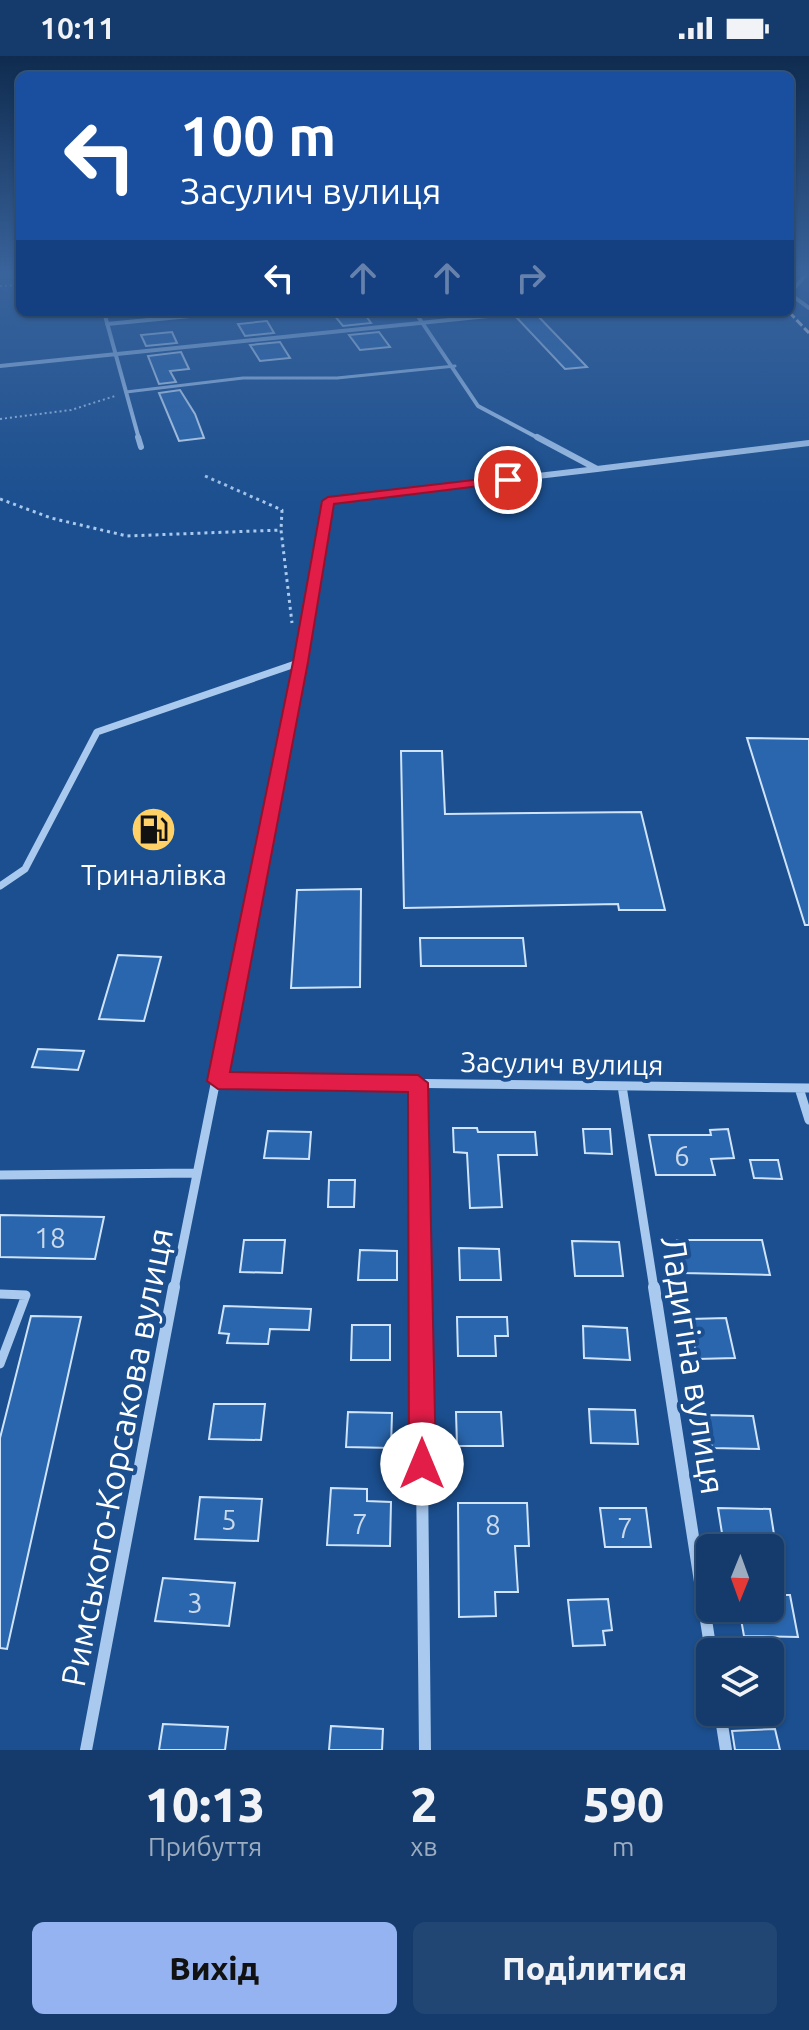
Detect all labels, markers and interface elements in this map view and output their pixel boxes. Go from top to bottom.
text: 10:11 [40,11,115,45]
icon: left [48,104,152,208]
text: 100 m [180,104,336,167]
text: Засулич вулиця [180,170,441,211]
icon: left [257,256,301,300]
icon: ahead [341,256,385,300]
icon: ahead [425,256,469,300]
icon: right [509,256,553,300]
pin [474,446,542,514]
icon: arrive [486,458,530,502]
fuel station icon: Триналівка [130,805,178,853]
place label: Триналівка [81,859,227,890]
street label: Засулич вулиця [460,1046,664,1080]
house number: 6 [674,1140,690,1171]
house number: 18 [34,1222,66,1253]
street label: Римського-Корсакова вулиця [53,1225,179,1689]
street label: Ладигіна вулиця [655,1233,733,1497]
position arrow [380,1422,464,1506]
house number: 5 [221,1504,237,1535]
house number: 7 [352,1508,368,1539]
house number: 8 [485,1509,501,1540]
house number: 7 [617,1512,633,1543]
north arrow [696,1534,784,1622]
map controls [696,1534,784,1726]
house number: 3 [187,1587,203,1618]
button: layers [696,1638,784,1726]
text: 10:13 [145,1777,265,1831]
text: 2 [410,1777,437,1831]
text: 590 [583,1777,664,1831]
text: Прибуття [148,1832,262,1861]
text: хв [410,1832,438,1861]
text: m [612,1832,635,1861]
button: Вихід [32,1922,397,2014]
button: Поділитися [413,1922,777,2014]

